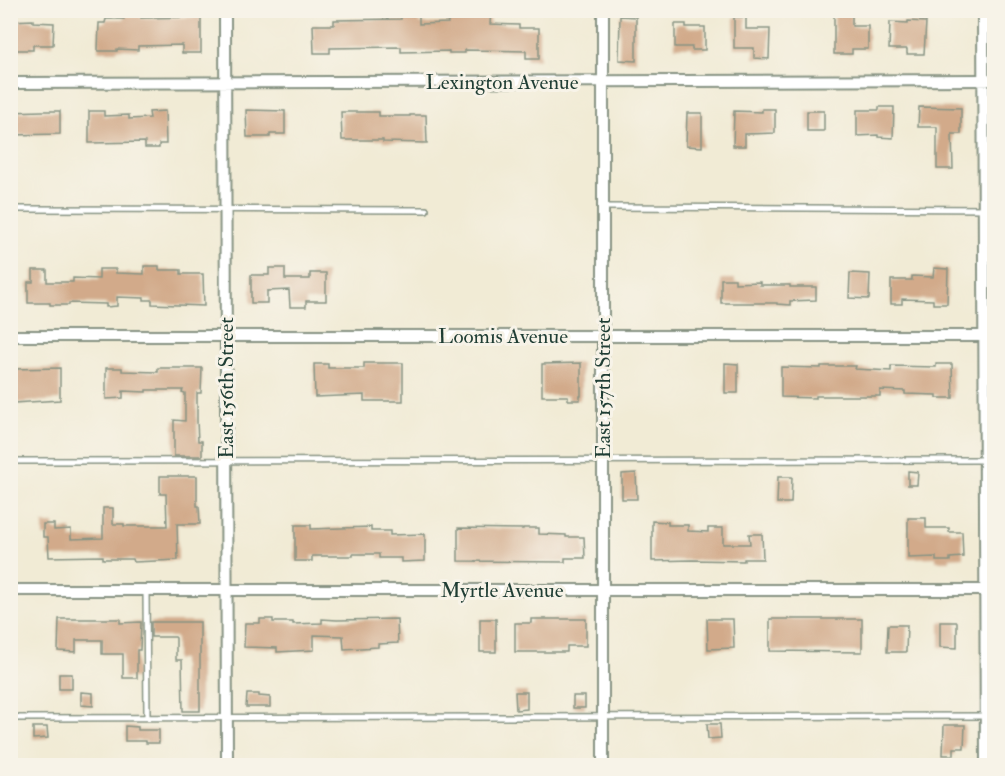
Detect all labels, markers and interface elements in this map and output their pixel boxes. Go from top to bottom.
street label: Lexington Avenue [426,69,579,96]
street label: East 156th Street [213,317,240,459]
street label: East 157th Street [590,317,617,459]
street label: Loomis Avenue [438,323,568,350]
street label: Myrtle Avenue [440,577,564,604]

